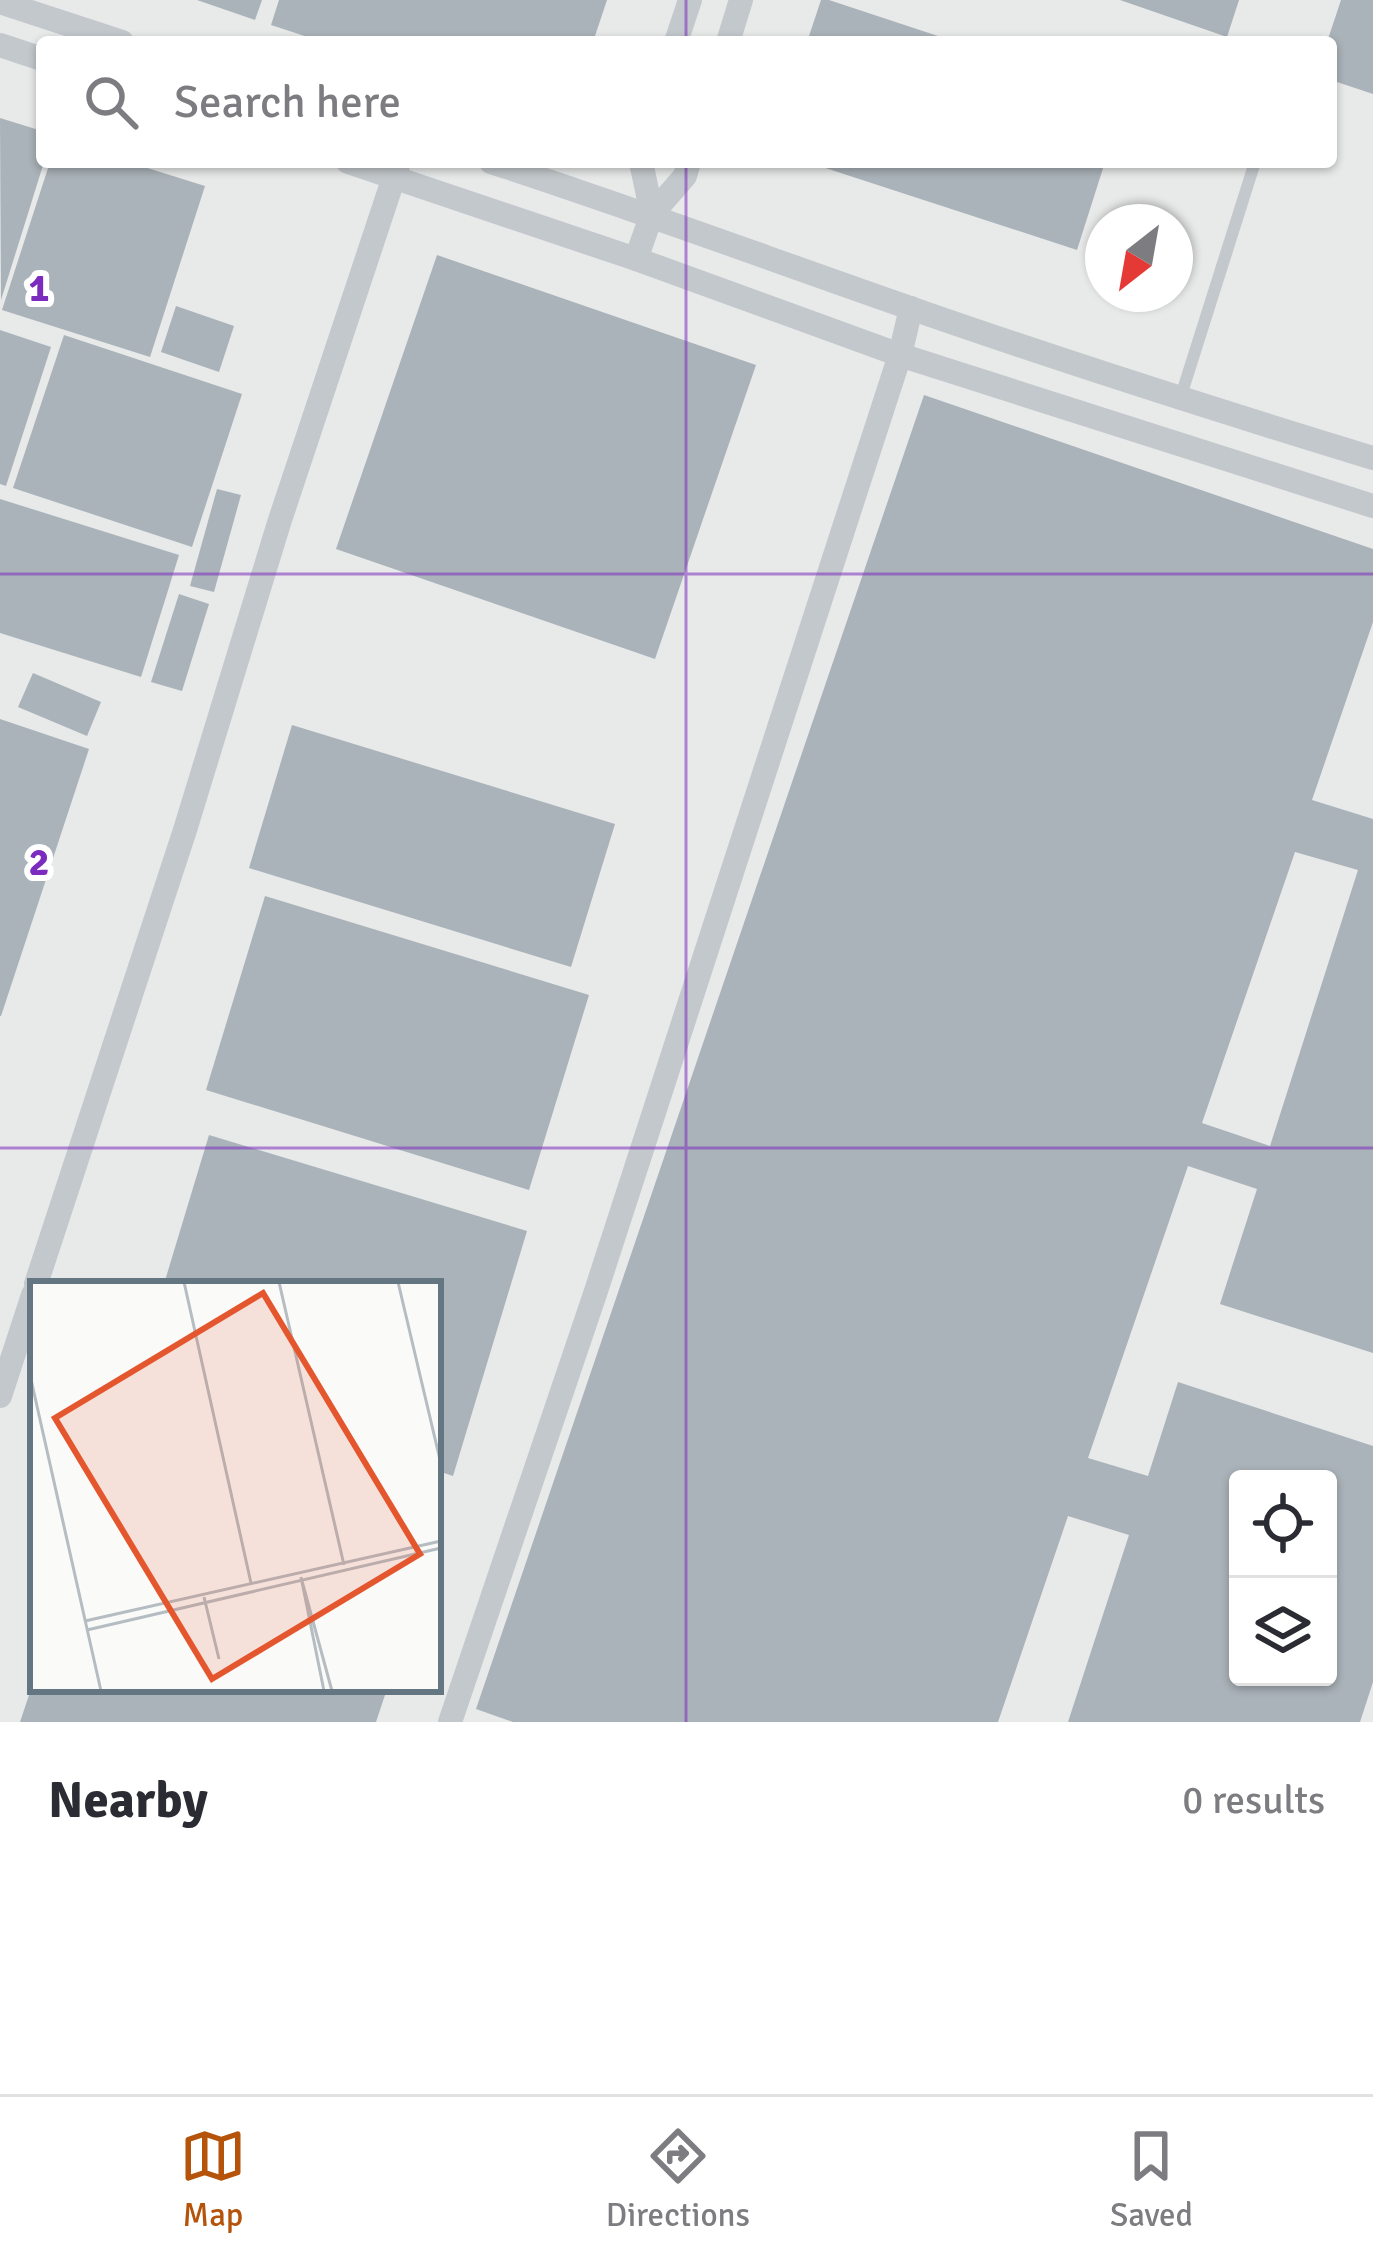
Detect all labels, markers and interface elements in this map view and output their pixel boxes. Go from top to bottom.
search box [36,36,1337,168]
icon: search [78,69,144,135]
text: Search here [174,75,401,130]
north arrow [1085,204,1193,312]
text: 1 [28,264,50,312]
text: 2 [28,838,50,886]
inset map [30,1281,441,1692]
map controls [1229,1470,1337,1686]
button: locate [1229,1470,1337,1578]
button: layers [1229,1578,1337,1686]
text: Nearby [48,1769,208,1832]
text: 0 results [1182,1776,1325,1824]
tab: Map [180,2123,246,2236]
tab: Directions [606,2123,750,2236]
tab: Saved [1110,2123,1193,2236]

